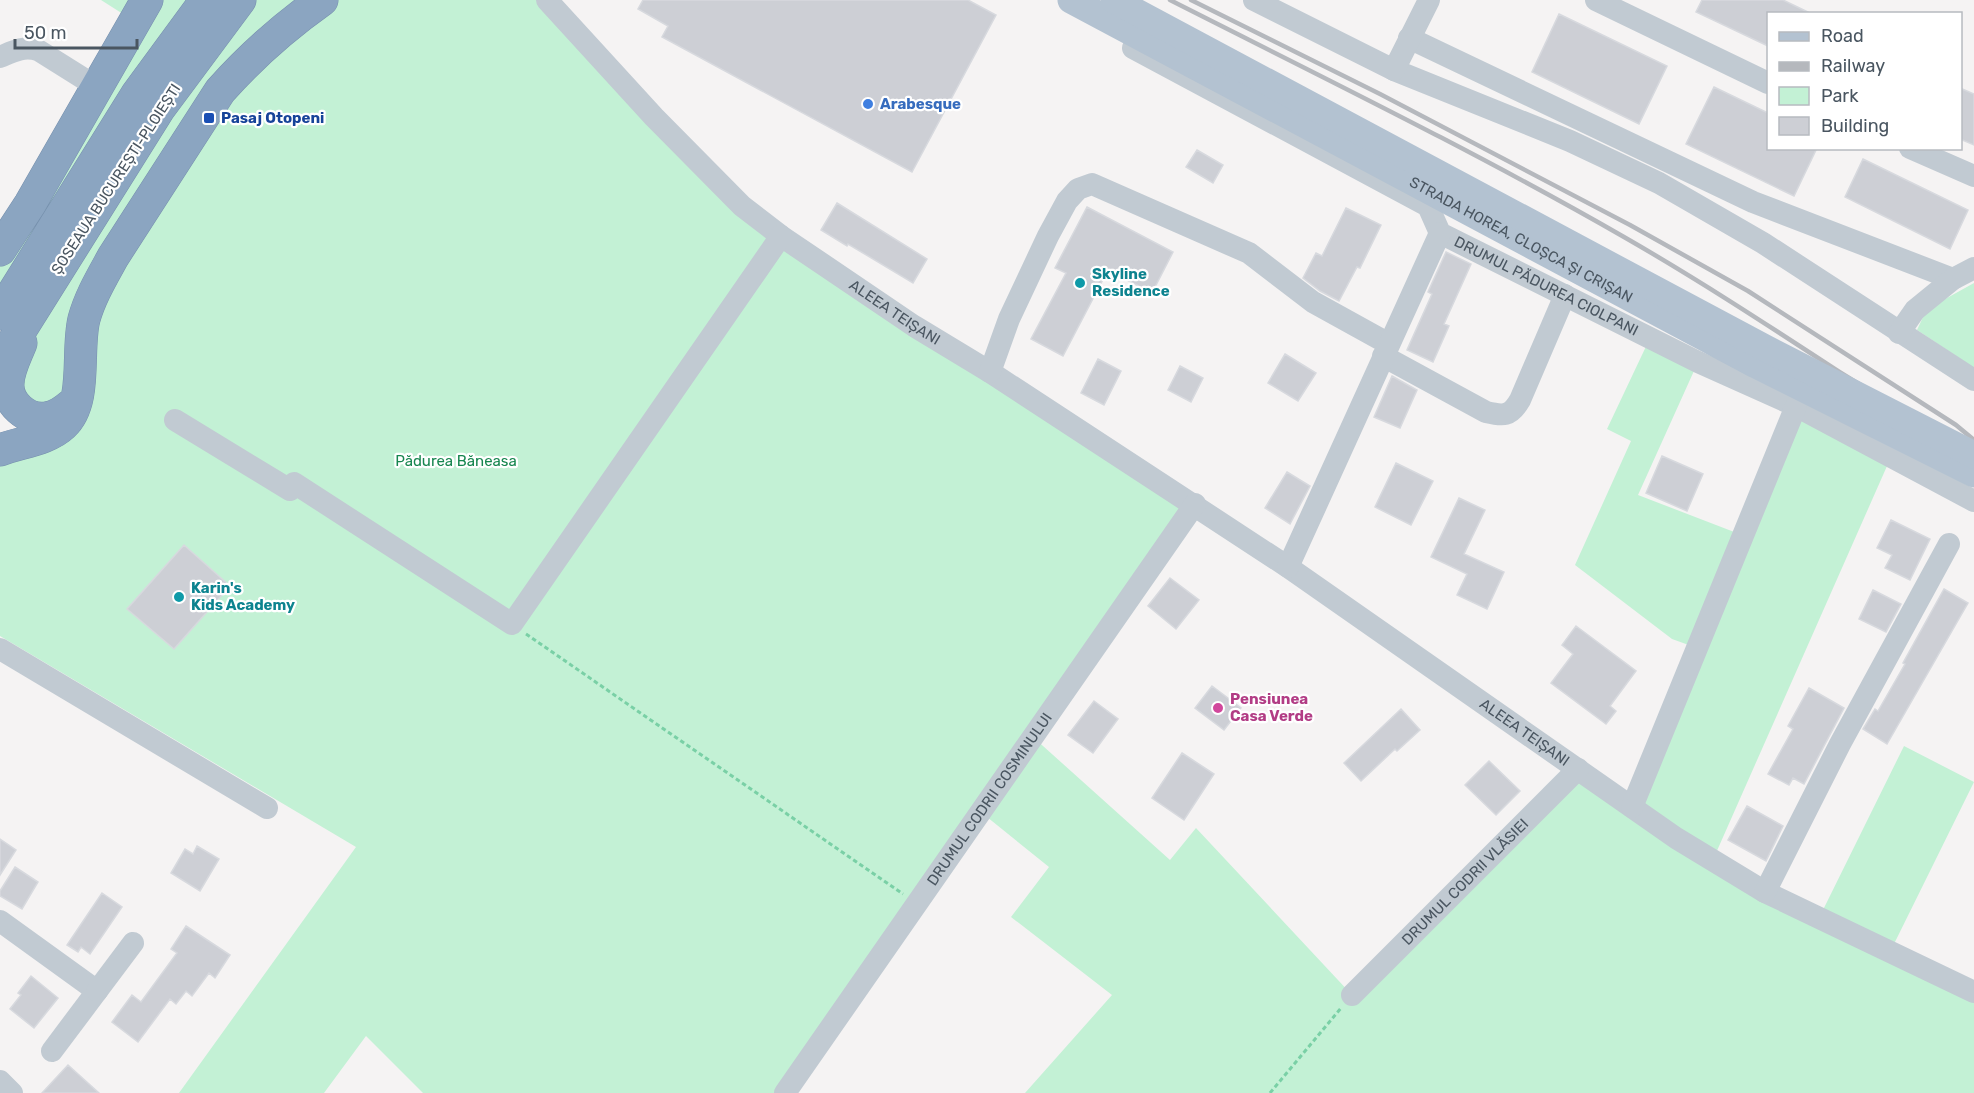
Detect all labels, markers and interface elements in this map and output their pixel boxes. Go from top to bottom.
scale bar [15,12,136,50]
legend [1767,12,1962,150]
text: 50 m [24,22,67,44]
text: Road [1821,25,1864,47]
text: Railway [1821,55,1885,77]
street label: ȘOSEAUA BUCUREȘTI-PLOIEȘTI [48,80,184,278]
text: Park [1821,85,1859,107]
place label: Arabesque [880,95,961,113]
marker: Arabesque [861,97,875,111]
place label: Pasaj Otopeni [221,109,324,127]
marker: Pasaj Otopeni [202,111,216,125]
text: Building [1821,115,1889,137]
street label: STRADA HOREA, CLOȘCA ȘI CRIȘAN [1406,173,1636,307]
street label: DRUMUL PĂDUREA CIOLPANI [1451,233,1641,340]
place label: Skyline Residence [1092,265,1170,300]
street label: ALEEA TEIȘANI [846,276,944,349]
marker: Skyline Residence [1073,276,1087,290]
park label: Pădurea Băneasa [395,452,517,470]
place label: Karin's Kids Academy [191,579,295,614]
marker: Karin's Kids Academy [172,590,186,604]
place label: Pensiunea Casa Verde [1230,690,1313,725]
street label: ALEEA TEIȘANI [1476,695,1573,770]
marker: Pensiunea Casa Verde [1211,701,1225,715]
street label: DRUMUL CODRII COSMINULUI [923,709,1056,889]
street label: DRUMUL CODRII VLĂSIEI [1398,815,1532,949]

